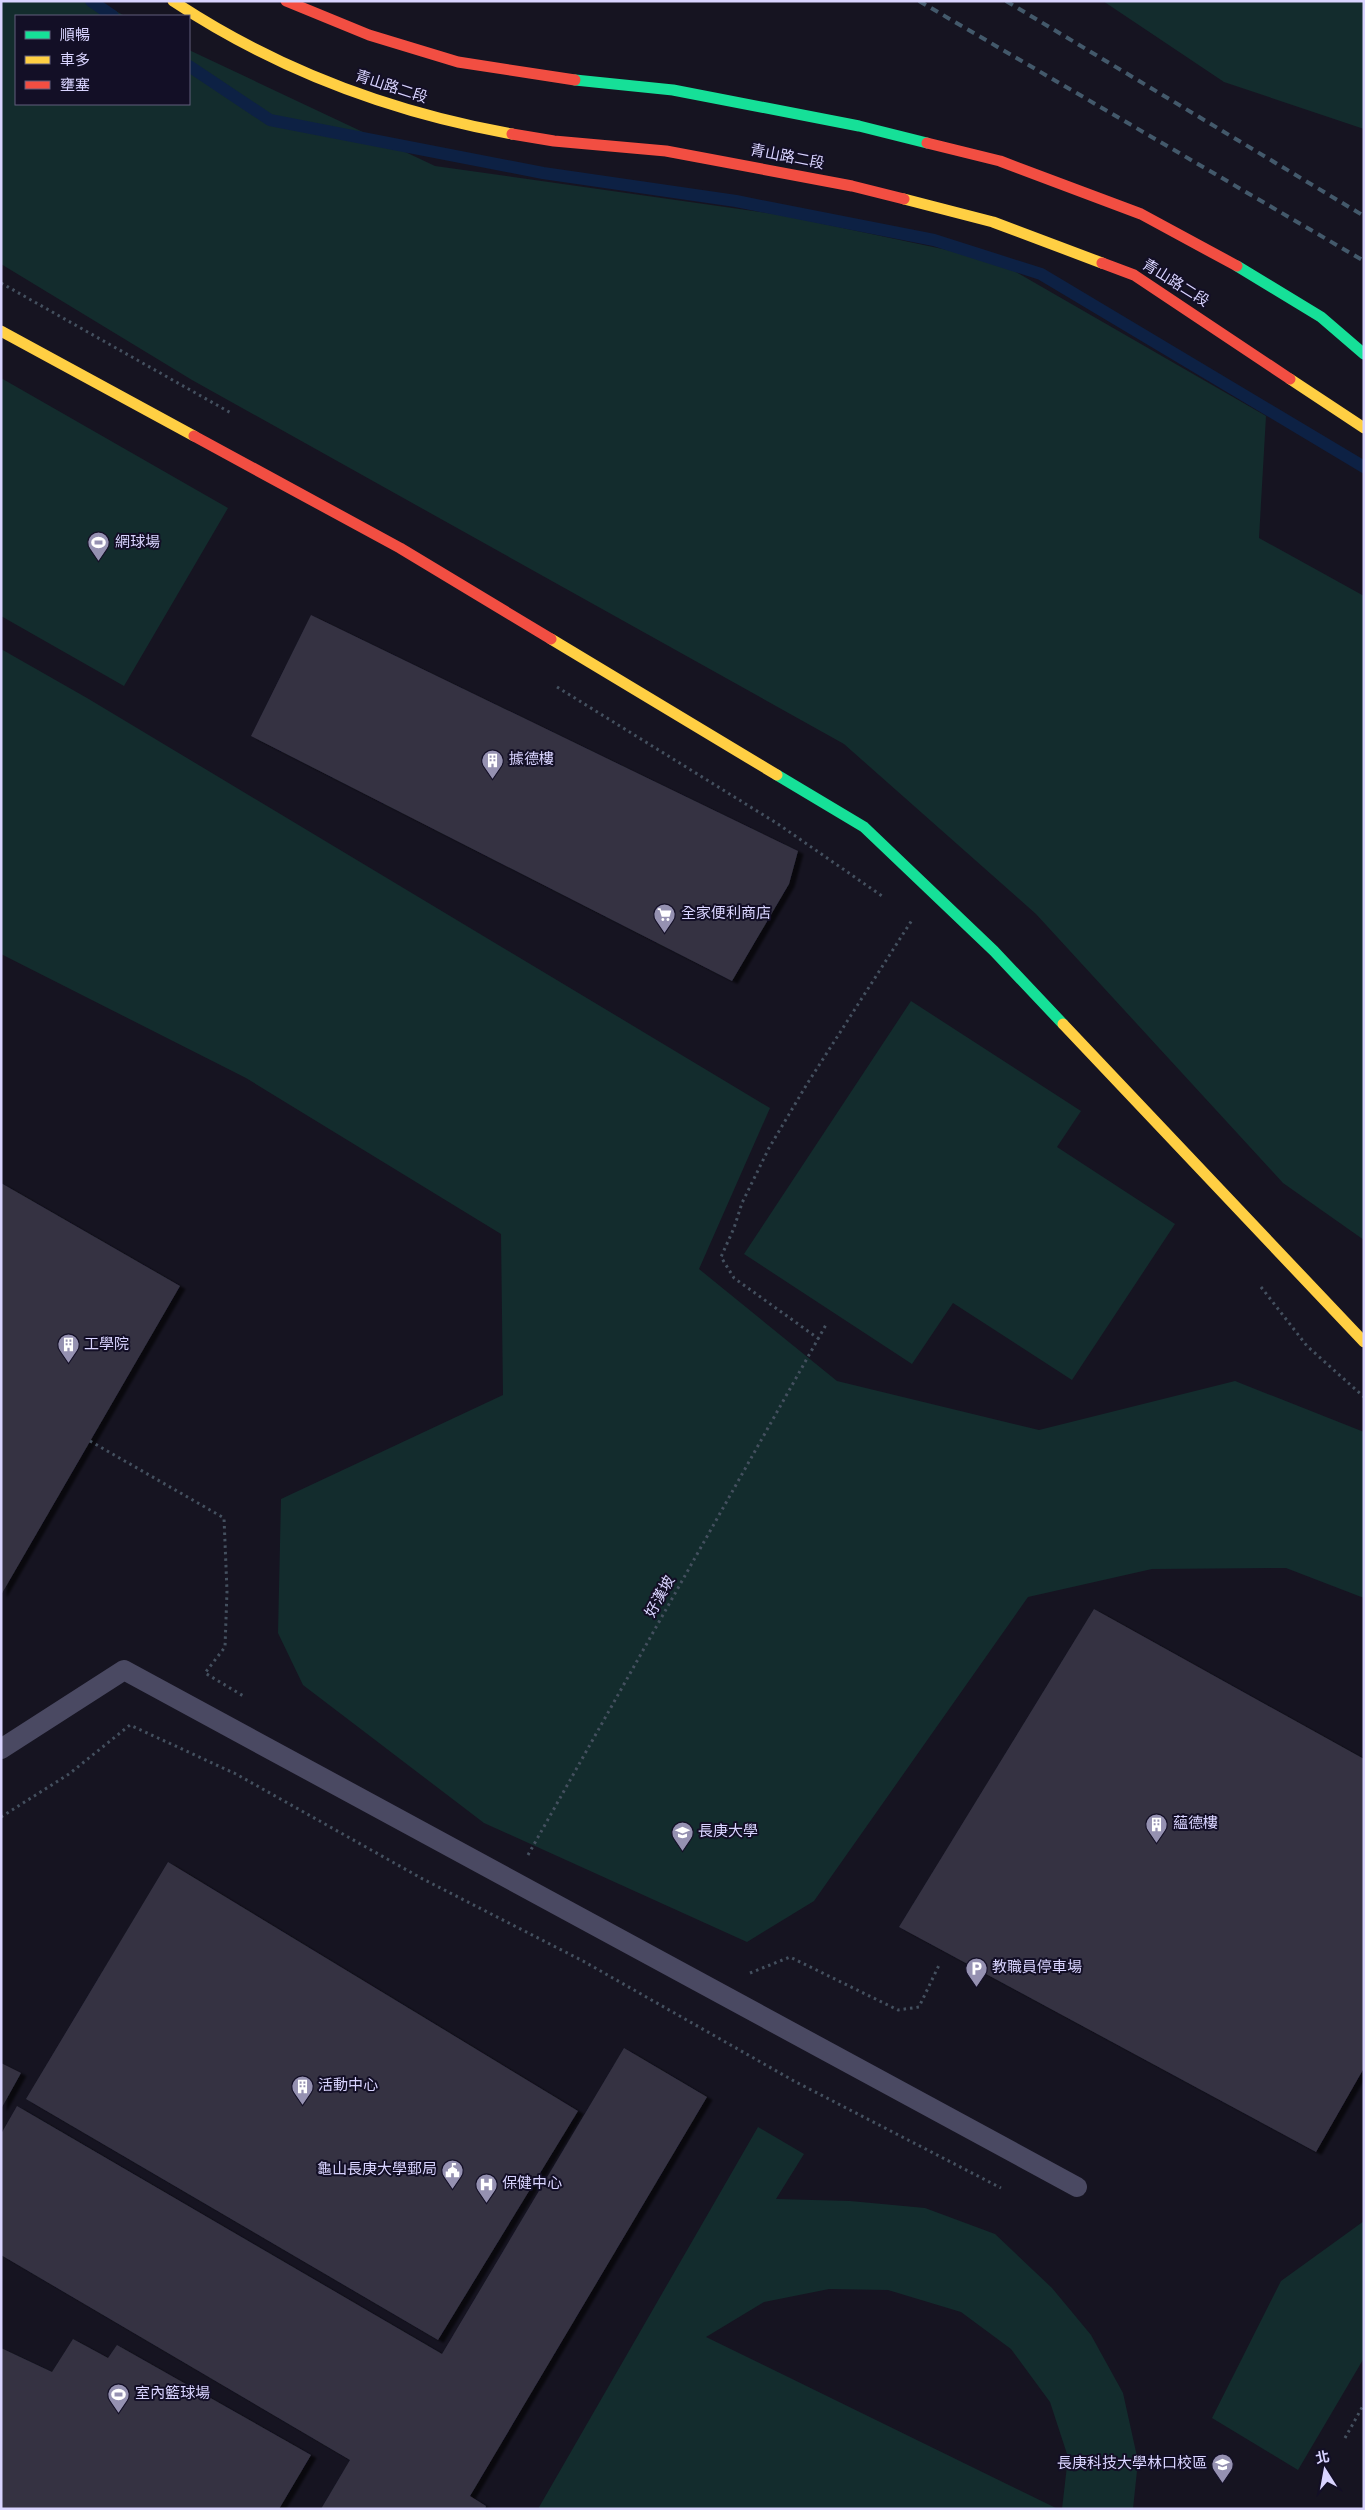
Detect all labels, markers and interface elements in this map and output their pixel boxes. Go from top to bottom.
legend [15,15,190,105]
text: 順暢 [60,27,90,46]
text: 車多 [60,52,90,71]
street label: 青山路二段 [352,67,430,109]
text: 壅塞 [60,77,90,96]
street label: 青山路二段 [748,142,826,174]
street label: 青山路二段 [1138,256,1212,312]
sports icon: 網球場 [87,531,111,562]
place label: 網球場 [115,534,160,553]
building icon: 據德樓 [481,748,505,779]
place label: 據德樓 [509,750,554,770]
supermarket icon: 全家便利商店 [653,902,677,933]
place label: 全家便利商店 [681,905,771,924]
building icon: 工學院 [56,1333,80,1364]
place label: 工學院 [84,1336,129,1355]
street label: 好漢坡 [641,1572,680,1621]
building icon: 蘊德樓 [1145,1812,1169,1843]
place label: 蘊德樓 [1173,1814,1218,1834]
school or university icon: 長庚大學 [670,1820,694,1851]
place label: 長庚大學 [698,1823,758,1842]
parking icon: 教職員停車場 [964,1956,988,1987]
place label: 教職員停車場 [992,1959,1082,1978]
building icon: 活動中心 [290,2074,314,2105]
place label: 活動中心 [318,2077,378,2096]
public building icon: 龜山長庚大學郵局 [441,2158,465,2189]
place label: 龜山長庚大學郵局 [317,2161,437,2180]
hospital icon: 保健中心 [474,2172,498,2203]
place label: 保健中心 [502,2175,562,2194]
sports icon: 室內籃球場 [107,2382,131,2413]
place label: 室內籃球場 [135,2385,210,2404]
north arrow [1300,2445,1350,2495]
text: 北 [1314,2449,1331,2468]
school or university icon: 長庚科技大學林口校區 [1211,2452,1235,2483]
place label: 長庚科技大學林口校區 [1057,2454,1207,2474]

